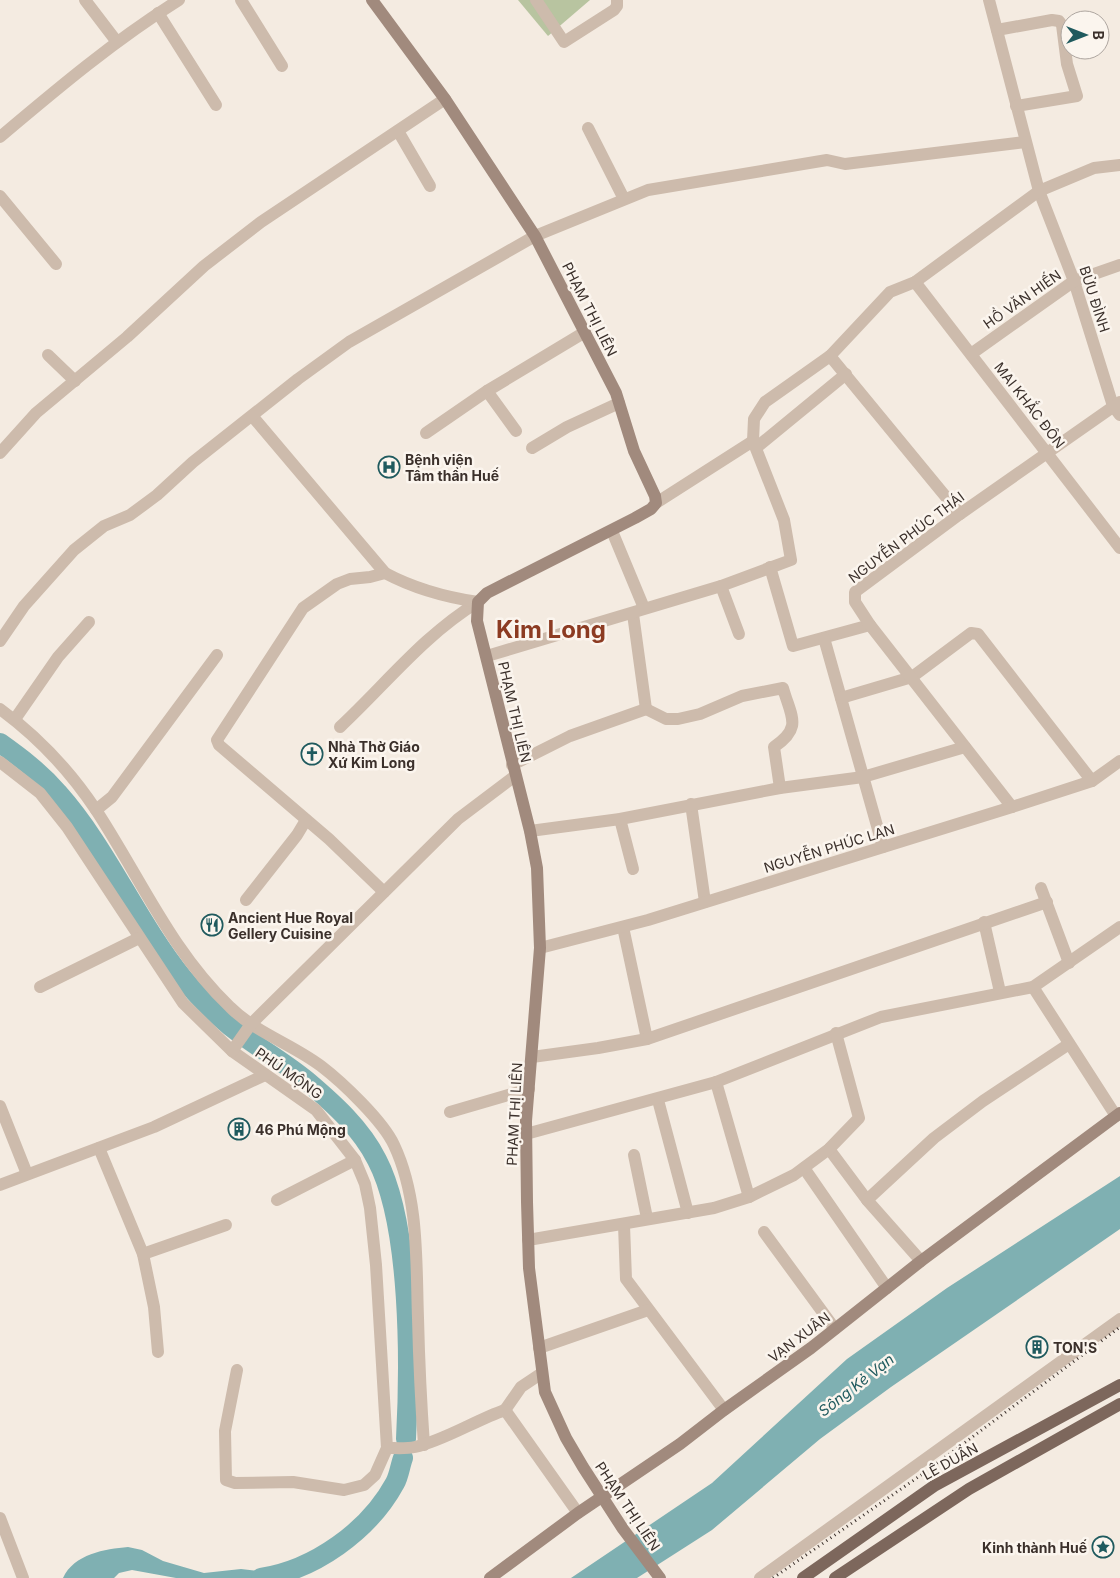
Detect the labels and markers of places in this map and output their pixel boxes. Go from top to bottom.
place label: Bệnh viện Tâm thần Huế [405,451,499,484]
hospital icon: Bệnh viện Tâm thần Huế [377,455,401,479]
place label: Nhà Thờ Giáo Xứ Kim Long [328,738,420,771]
church icon: Nhà Thờ Giáo Xứ Kim Long [300,742,324,766]
place label: Ancient Hue Royal Gellery Cuisine [228,909,353,942]
restaurant icon: Ancient Hue Royal Gellery Cuisine [200,913,224,937]
building icon: 46 Phú Mộng [227,1117,251,1141]
place label: 46 Phú Mộng [255,1121,346,1138]
building icon: TON'S [1025,1335,1049,1359]
place label: TON'S [1053,1339,1097,1356]
place icon: Kinh thành Huế [1091,1535,1115,1559]
place label: Kinh thành Huế [982,1539,1087,1556]

